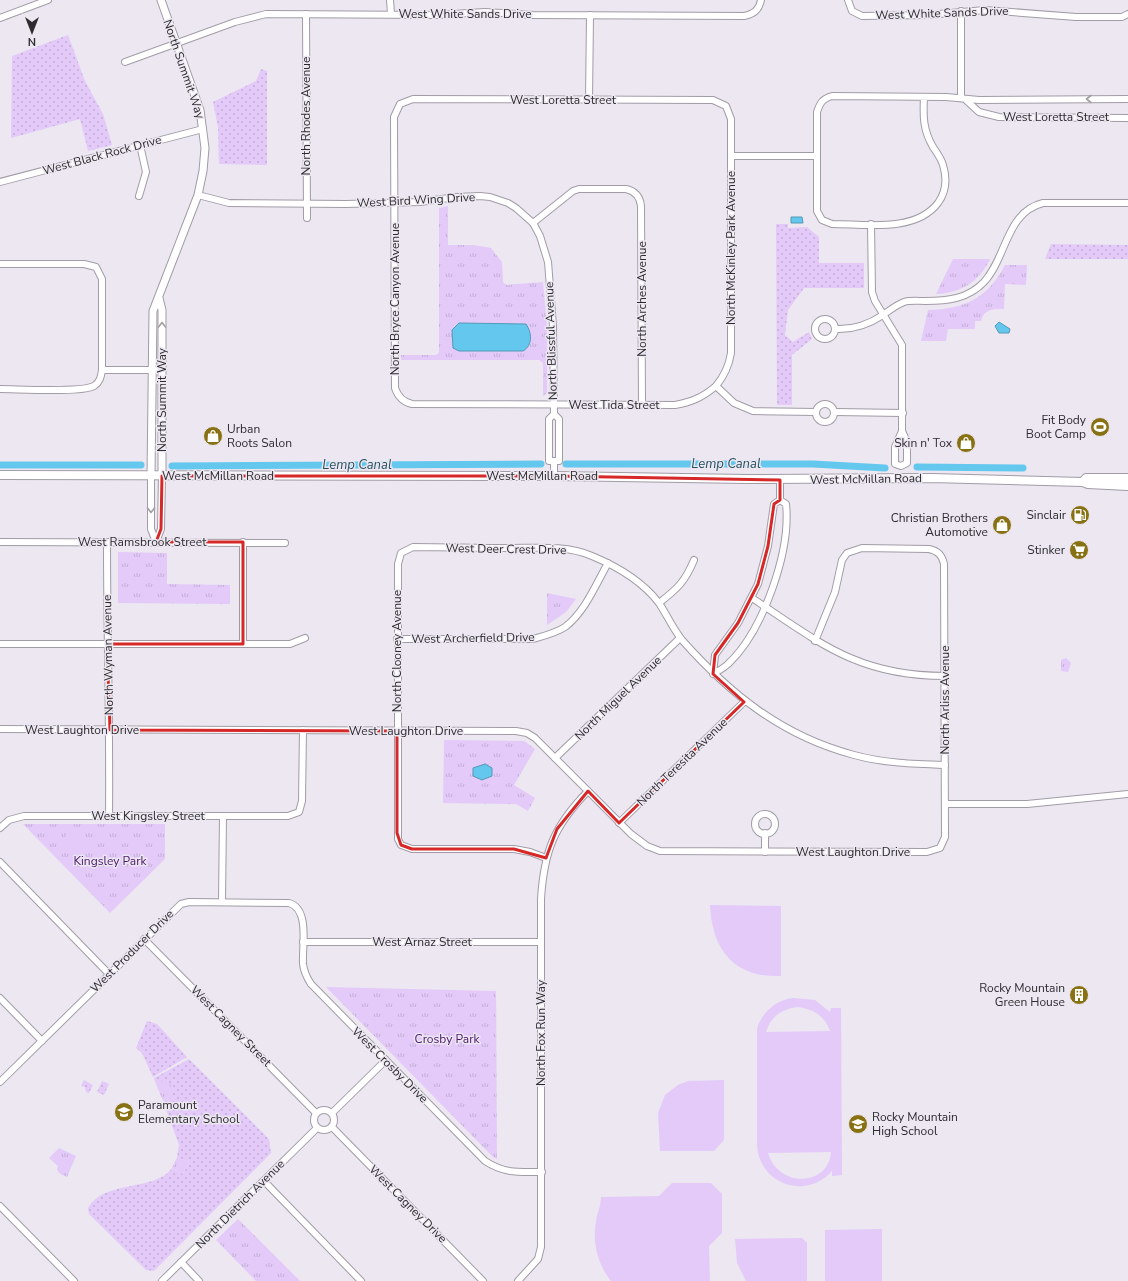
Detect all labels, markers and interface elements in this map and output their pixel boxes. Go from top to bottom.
street label: West White Sands Drive [875,3,1009,23]
street label: West White Sands Drive [398,6,532,22]
north arrow [12,12,52,52]
street label: North Summit Way [160,17,209,122]
text: N [28,34,36,49]
street label: North Rhodes Avenue [298,57,314,175]
street label: West Loretta Street [510,92,617,108]
one-way arrow [1086,95,1092,103]
street label: West Loretta Street [1003,109,1110,125]
street label: West Black Rock Drive [41,131,163,179]
street label: North McKinley Park Avenue [723,171,739,325]
street label: West Bird Wing Drive [356,189,476,211]
street label: North Bryce Canyon Avenue [387,223,403,375]
street label: North Arches Avenue [634,241,650,357]
street label: North Blissful Avenue [541,282,561,400]
one-way arrow [158,322,166,328]
street label: North Summit Way [154,347,170,452]
street label: West Tida Street [568,397,660,413]
place label: Fit Body Boot Camp [1026,412,1087,442]
sports icon: Fit Body Boot Camp [1089,416,1111,438]
place label: Urban Roots Salon [227,421,292,451]
shop icon: Urban Roots Salon [202,425,224,447]
shop icon: Skin n' Tox [955,432,977,454]
place label: Skin n' Tox [894,435,953,451]
water label: Lemp Canal [691,455,761,473]
water label: Lemp Canal [322,456,392,474]
street label: West McMillan Road [162,468,274,484]
street label: West McMillan Road [486,468,598,484]
street label: West McMillan Road [810,470,922,488]
fuel station icon: Sinclair [1069,504,1091,526]
one-way arrow [147,507,155,513]
place label: Sinclair [1026,507,1067,523]
place label: Christian Brothers Automotive [891,510,988,540]
shop icon: Christian Brothers Automotive [991,514,1013,536]
street label: West Ramsbrook Street [78,534,207,550]
supermarket icon: Stinker [1068,539,1090,561]
street label: West Deer Crest Drive [445,540,567,558]
place label: Stinker [1027,542,1066,558]
street label: North Clooney Avenue [389,590,405,712]
street label: North Wyman Avenue [99,595,117,715]
street label: West Archerfield Drive [411,629,535,647]
street label: North Arliss Avenue [937,645,953,755]
street label: North Miguel Avenue [571,652,665,744]
street label: North Teresita Avenue [633,714,731,810]
street label: West Laughton Drive [25,722,139,738]
street label: West Laughton Drive [349,723,463,739]
street label: West Kingsley Street [91,808,206,824]
street label: West Laughton Drive [796,844,910,860]
park label: Kingsley Park [74,853,147,869]
street label: West Producer Drive [87,906,177,996]
street label: West Arnaz Street [372,934,473,950]
street label: North Fox Run Way [533,979,549,1086]
place label: Rocky Mountain Green House [979,980,1065,1010]
street label: West Cagney Street [187,982,276,1071]
building icon: Rocky Mountain Green House [1068,984,1090,1006]
street label: West Crosby Drive [349,1024,431,1106]
park label: Crosby Park [415,1031,480,1047]
place label: Paramount Elementary School [138,1097,240,1127]
school or university icon: Paramount Elementary School [113,1101,135,1123]
place label: Rocky Mountain High School [872,1109,958,1139]
school or university icon: Rocky Mountain High School [847,1113,869,1135]
street label: North Dietrich Avenue [192,1156,288,1252]
street label: West Cagney Drive [366,1162,450,1246]

